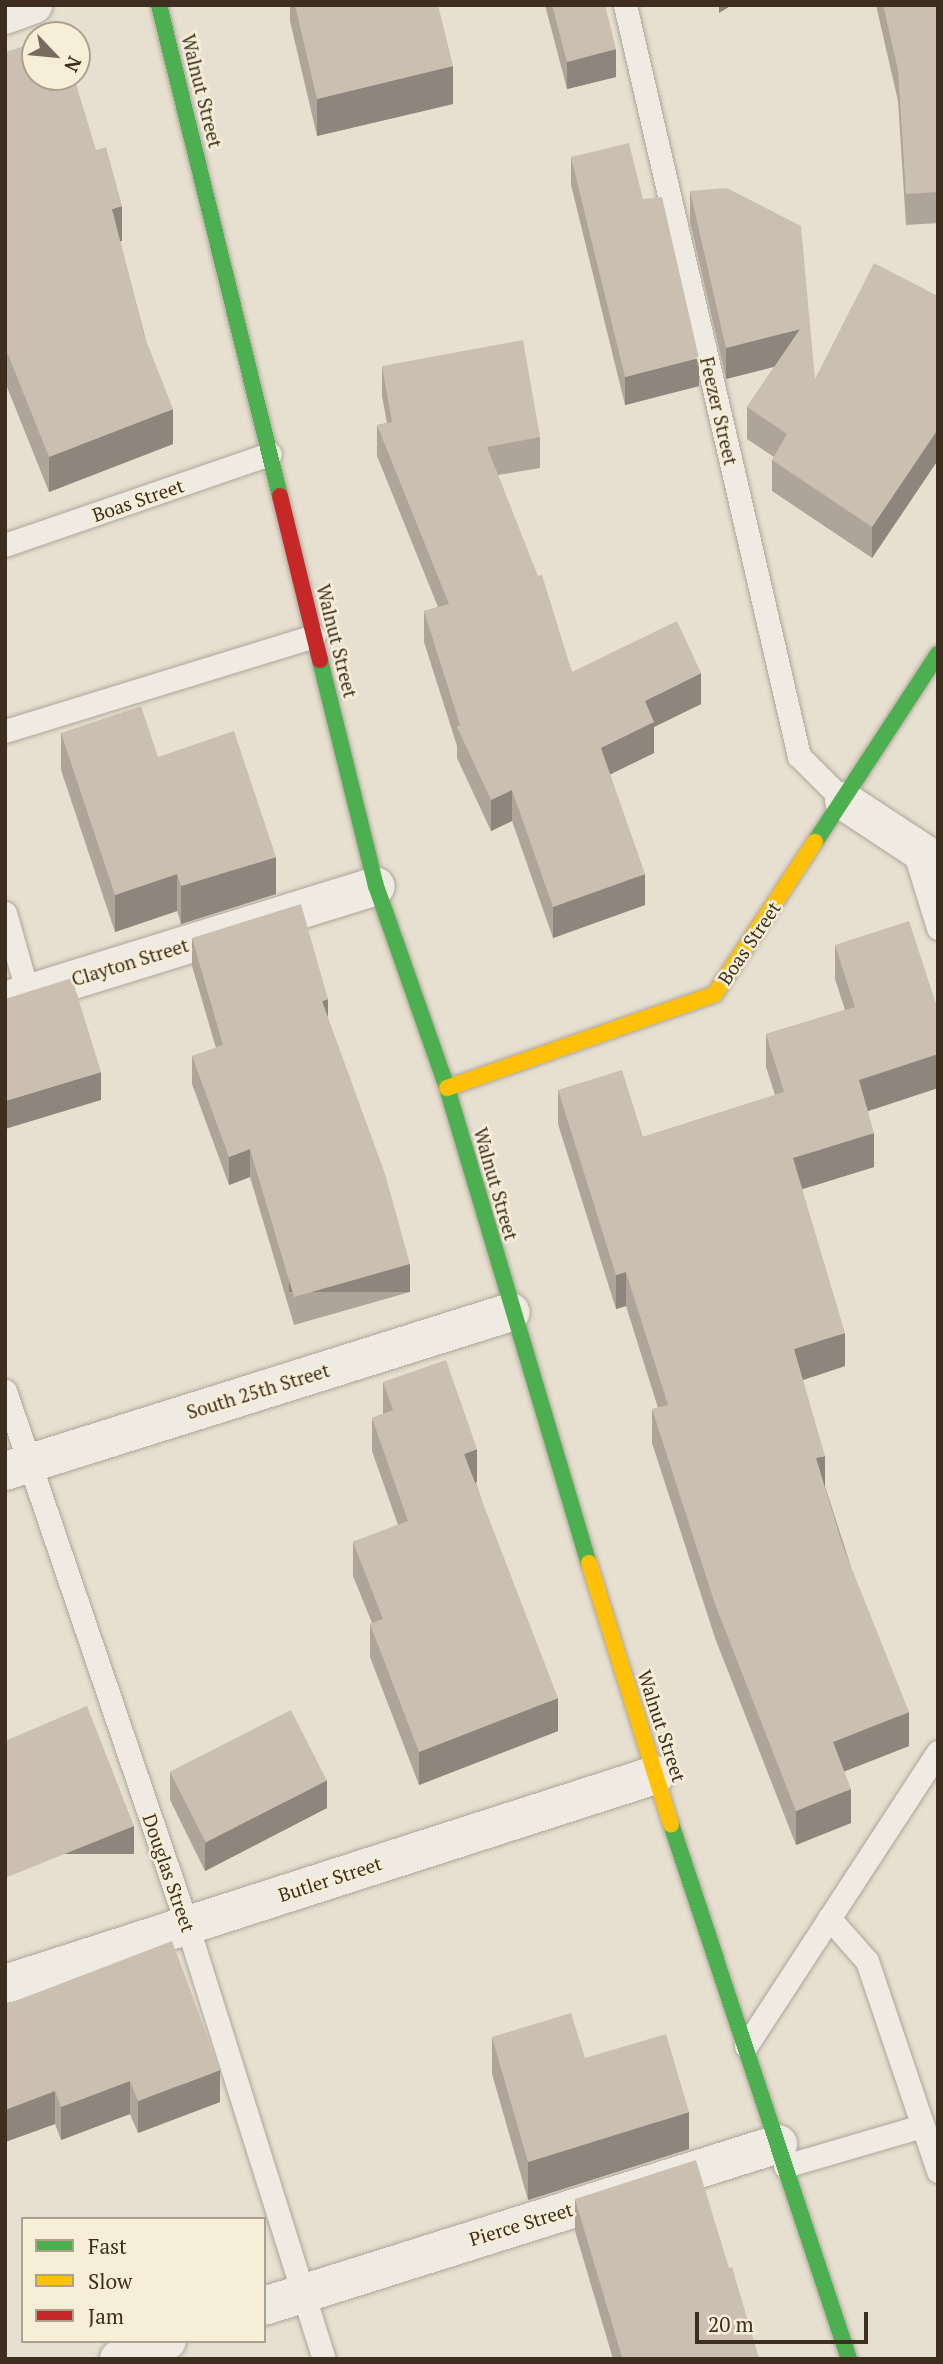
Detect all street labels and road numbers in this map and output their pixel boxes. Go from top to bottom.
street label: Walnut Street [177,32,227,150]
street label: Feezer Street [695,355,743,467]
street label: Boas Street [89,474,187,526]
street label: Walnut Street [312,582,362,700]
street label: Boas Street [713,897,785,989]
street label: Clayton Street [69,933,191,991]
street label: Walnut Street [469,1125,523,1243]
street label: South 25th Street [184,1358,332,1424]
street label: Walnut Street [633,1667,691,1785]
street label: Douglas Street [138,1811,200,1935]
street label: Butler Street [275,1852,385,1906]
street label: Pierce Street [466,2197,576,2251]

